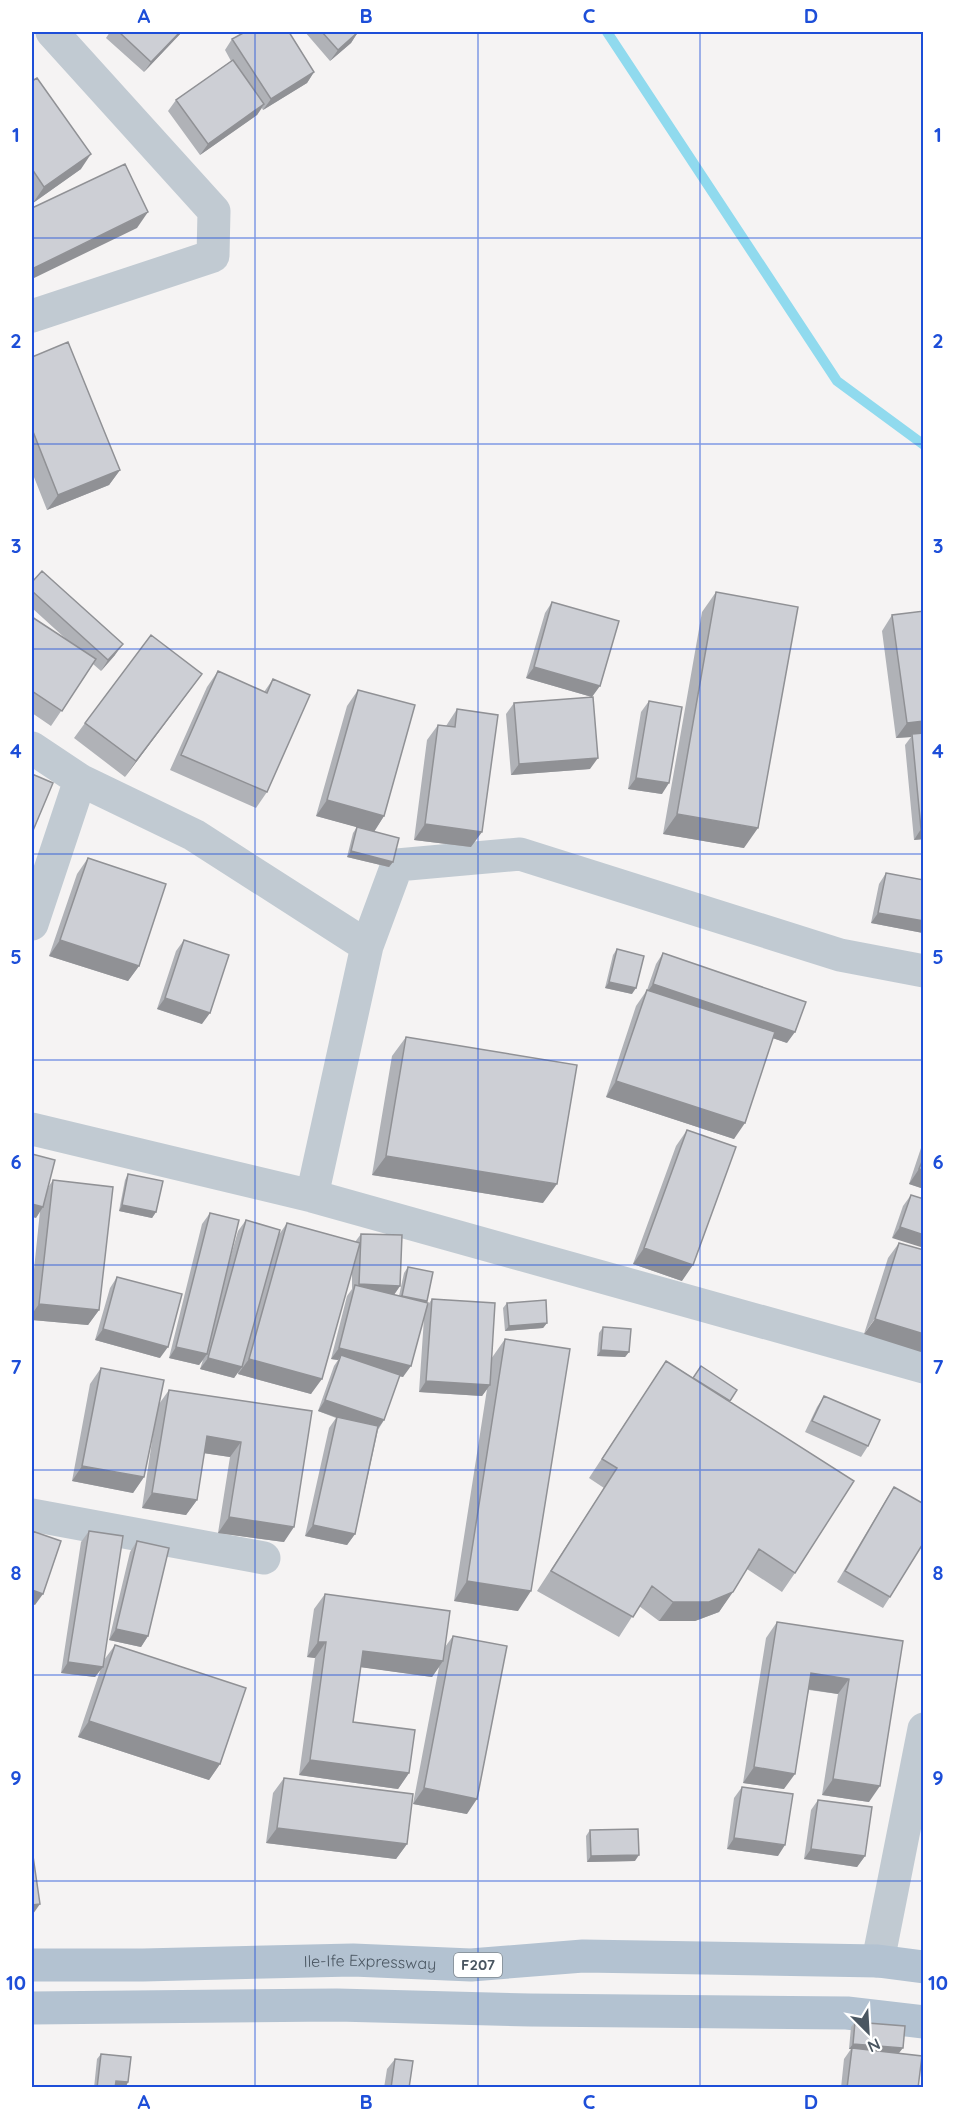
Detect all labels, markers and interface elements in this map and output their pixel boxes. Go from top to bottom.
text: A [138,3,151,28]
text: B [359,3,373,28]
text: C [583,3,596,28]
text: D [804,3,818,28]
text: 1 [12,122,20,147]
text: 1 [934,122,942,147]
text: 2 [10,328,22,353]
text: 2 [932,328,944,353]
text: 3 [11,533,21,558]
text: 3 [933,533,943,558]
text: 4 [10,738,22,763]
text: 4 [932,738,944,763]
text: 5 [10,944,22,969]
text: 5 [932,944,944,969]
text: 6 [10,1149,22,1174]
text: 6 [932,1149,944,1174]
text: 7 [11,1354,22,1379]
text: 7 [933,1354,944,1379]
text: 8 [11,1560,22,1585]
text: 8 [933,1560,944,1585]
text: 9 [10,1765,22,1790]
text: 9 [932,1765,944,1790]
street label: Ile-Ife Expressway [303,1950,437,1974]
road number: F207 [454,1953,502,1977]
text: 10 [6,1970,26,1995]
text: 10 [928,1970,948,1995]
north arrow [838,2002,898,2062]
text: N [865,2034,884,2057]
text: A [138,2089,151,2114]
text: B [359,2089,373,2114]
text: C [583,2089,596,2114]
text: D [804,2089,818,2114]

